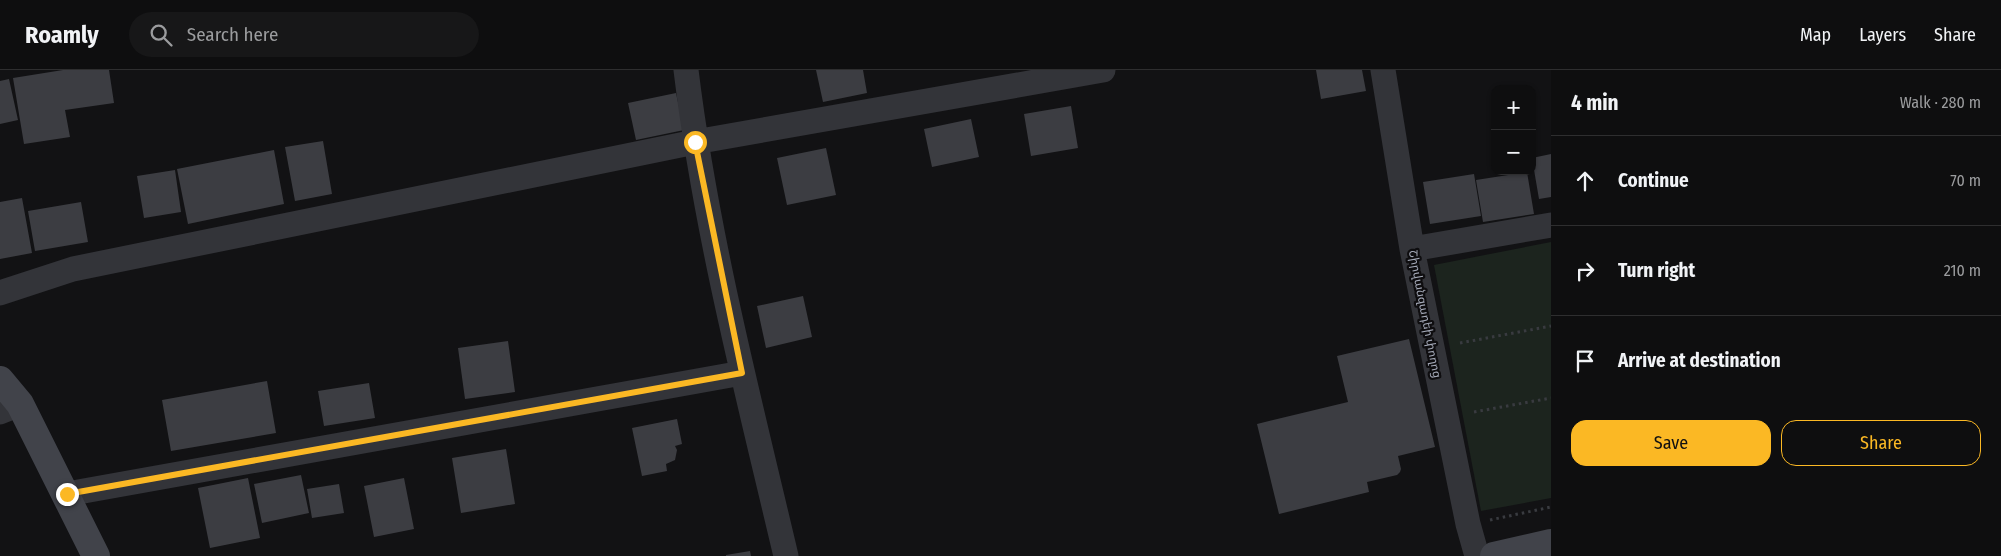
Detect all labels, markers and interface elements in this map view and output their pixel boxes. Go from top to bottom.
search box [129,12,479,57]
text: Roamly [25,21,99,49]
icon: search [147,21,175,49]
text: Search here [187,23,278,46]
text: Map [1800,24,1831,46]
text: Layers [1859,24,1906,46]
text: Share [1934,24,1976,46]
map controls [1491,85,1536,175]
button: + [1491,85,1536,130]
text: 4 min [1571,90,1619,116]
text: Walk · 280 m [1900,93,1981,112]
button: − [1491,130,1536,175]
route start [684,131,707,154]
icon: ahead [1571,167,1599,195]
text: Continue [1618,169,1689,192]
text: 70 m [1950,171,1981,190]
street label: Շիրվանզադեի փողոց [1406,249,1444,379]
icon: right [1571,257,1599,285]
text: Turn right [1618,259,1695,282]
text: 210 m [1944,261,1981,280]
icon: arrive [1571,347,1599,375]
text: Arrive at destination [1618,349,1781,372]
button: Save [1571,420,1771,466]
button: Share [1781,420,1981,466]
route end [56,483,79,506]

